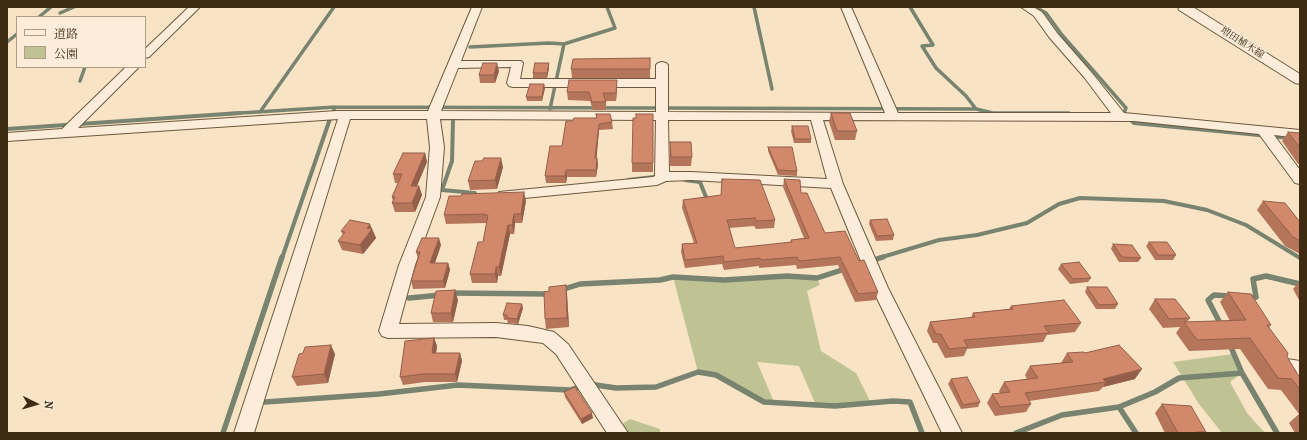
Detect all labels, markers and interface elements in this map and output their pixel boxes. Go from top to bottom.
legend [16,16,146,68]
street label: 増田植木線 [1218,24,1266,62]
text: 道路 [54,27,78,41]
text: 公園 [54,47,78,61]
north arrow [16,384,56,424]
text: N [42,400,55,410]

